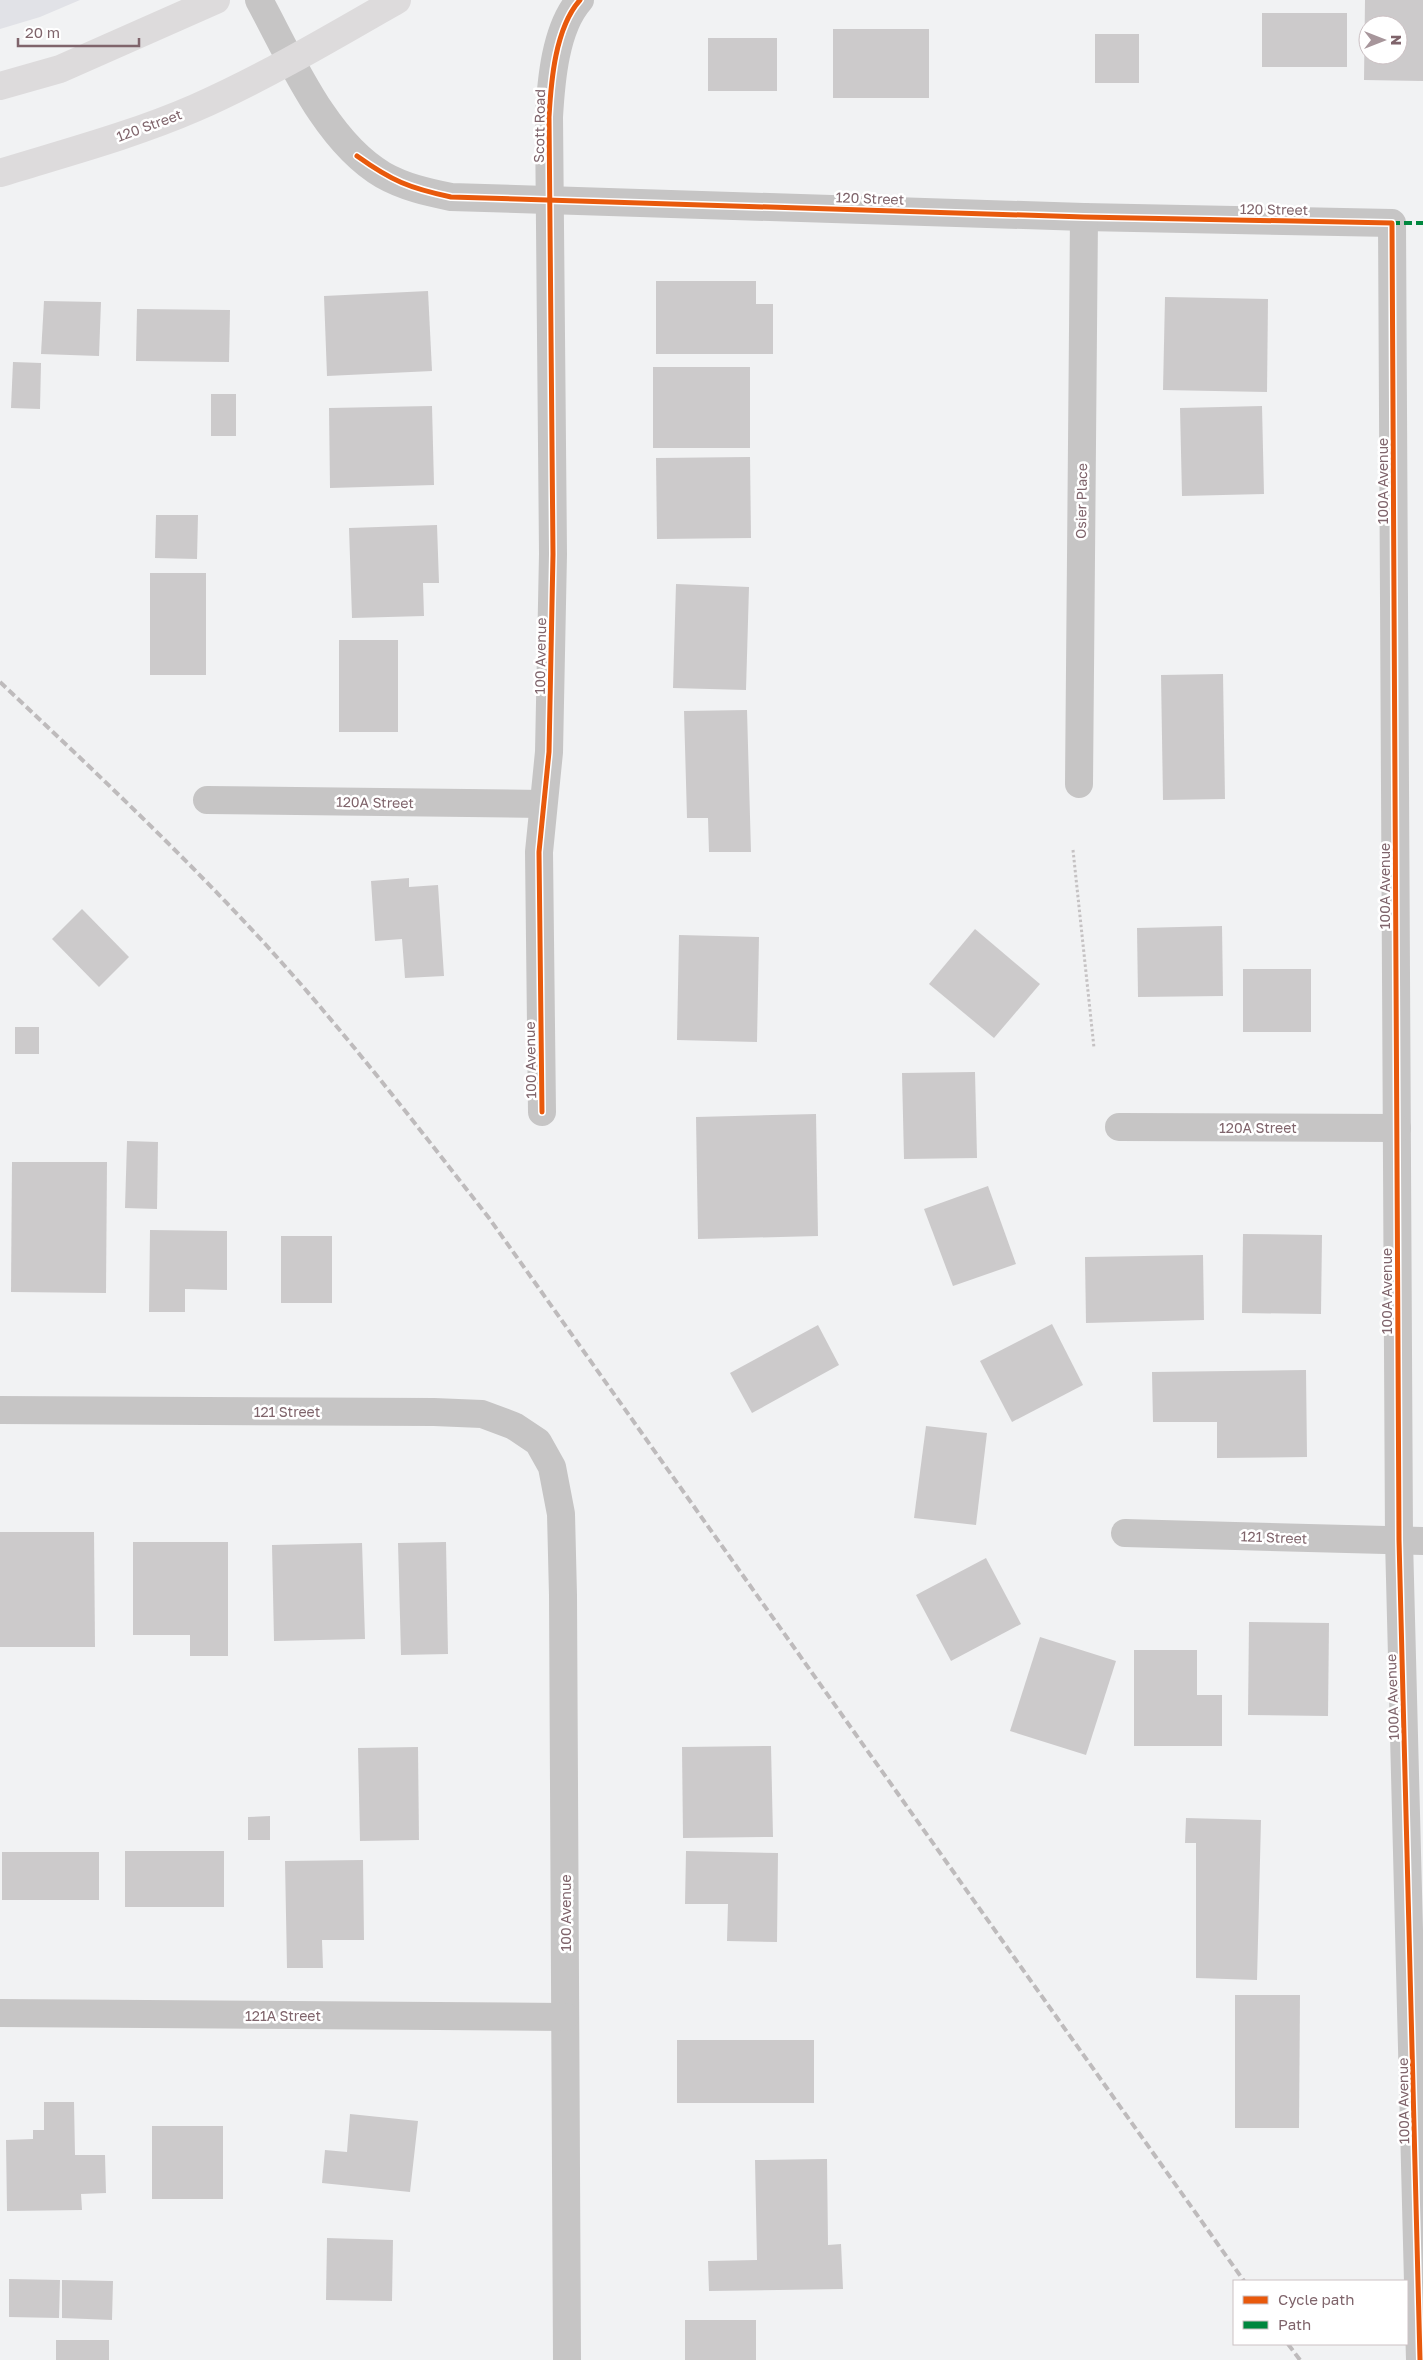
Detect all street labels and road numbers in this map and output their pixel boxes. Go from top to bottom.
street label: Scott Road [530,89,548,163]
street label: 120 Street [114,105,184,145]
street label: 120 Street [835,188,905,208]
street label: 120 Street [1240,200,1308,218]
street label: 100A Avenue [1374,438,1391,524]
street label: Osier Place [1072,463,1090,539]
street label: 100 Avenue [531,617,549,695]
street label: 120A Street [336,793,414,811]
street label: 100A Avenue [1376,843,1393,929]
street label: 100 Avenue [521,1021,539,1099]
street label: 120A Street [1219,1119,1297,1136]
street label: 100A Avenue [1378,1248,1395,1334]
street label: 121 Street [254,1403,320,1420]
street label: 121 Street [1240,1527,1308,1547]
street label: 100A Avenue [1382,1654,1402,1740]
street label: 100 Avenue [557,1874,574,1952]
street label: 121A Street [245,2007,321,2024]
street label: 100A Avenue [1394,2058,1412,2144]

